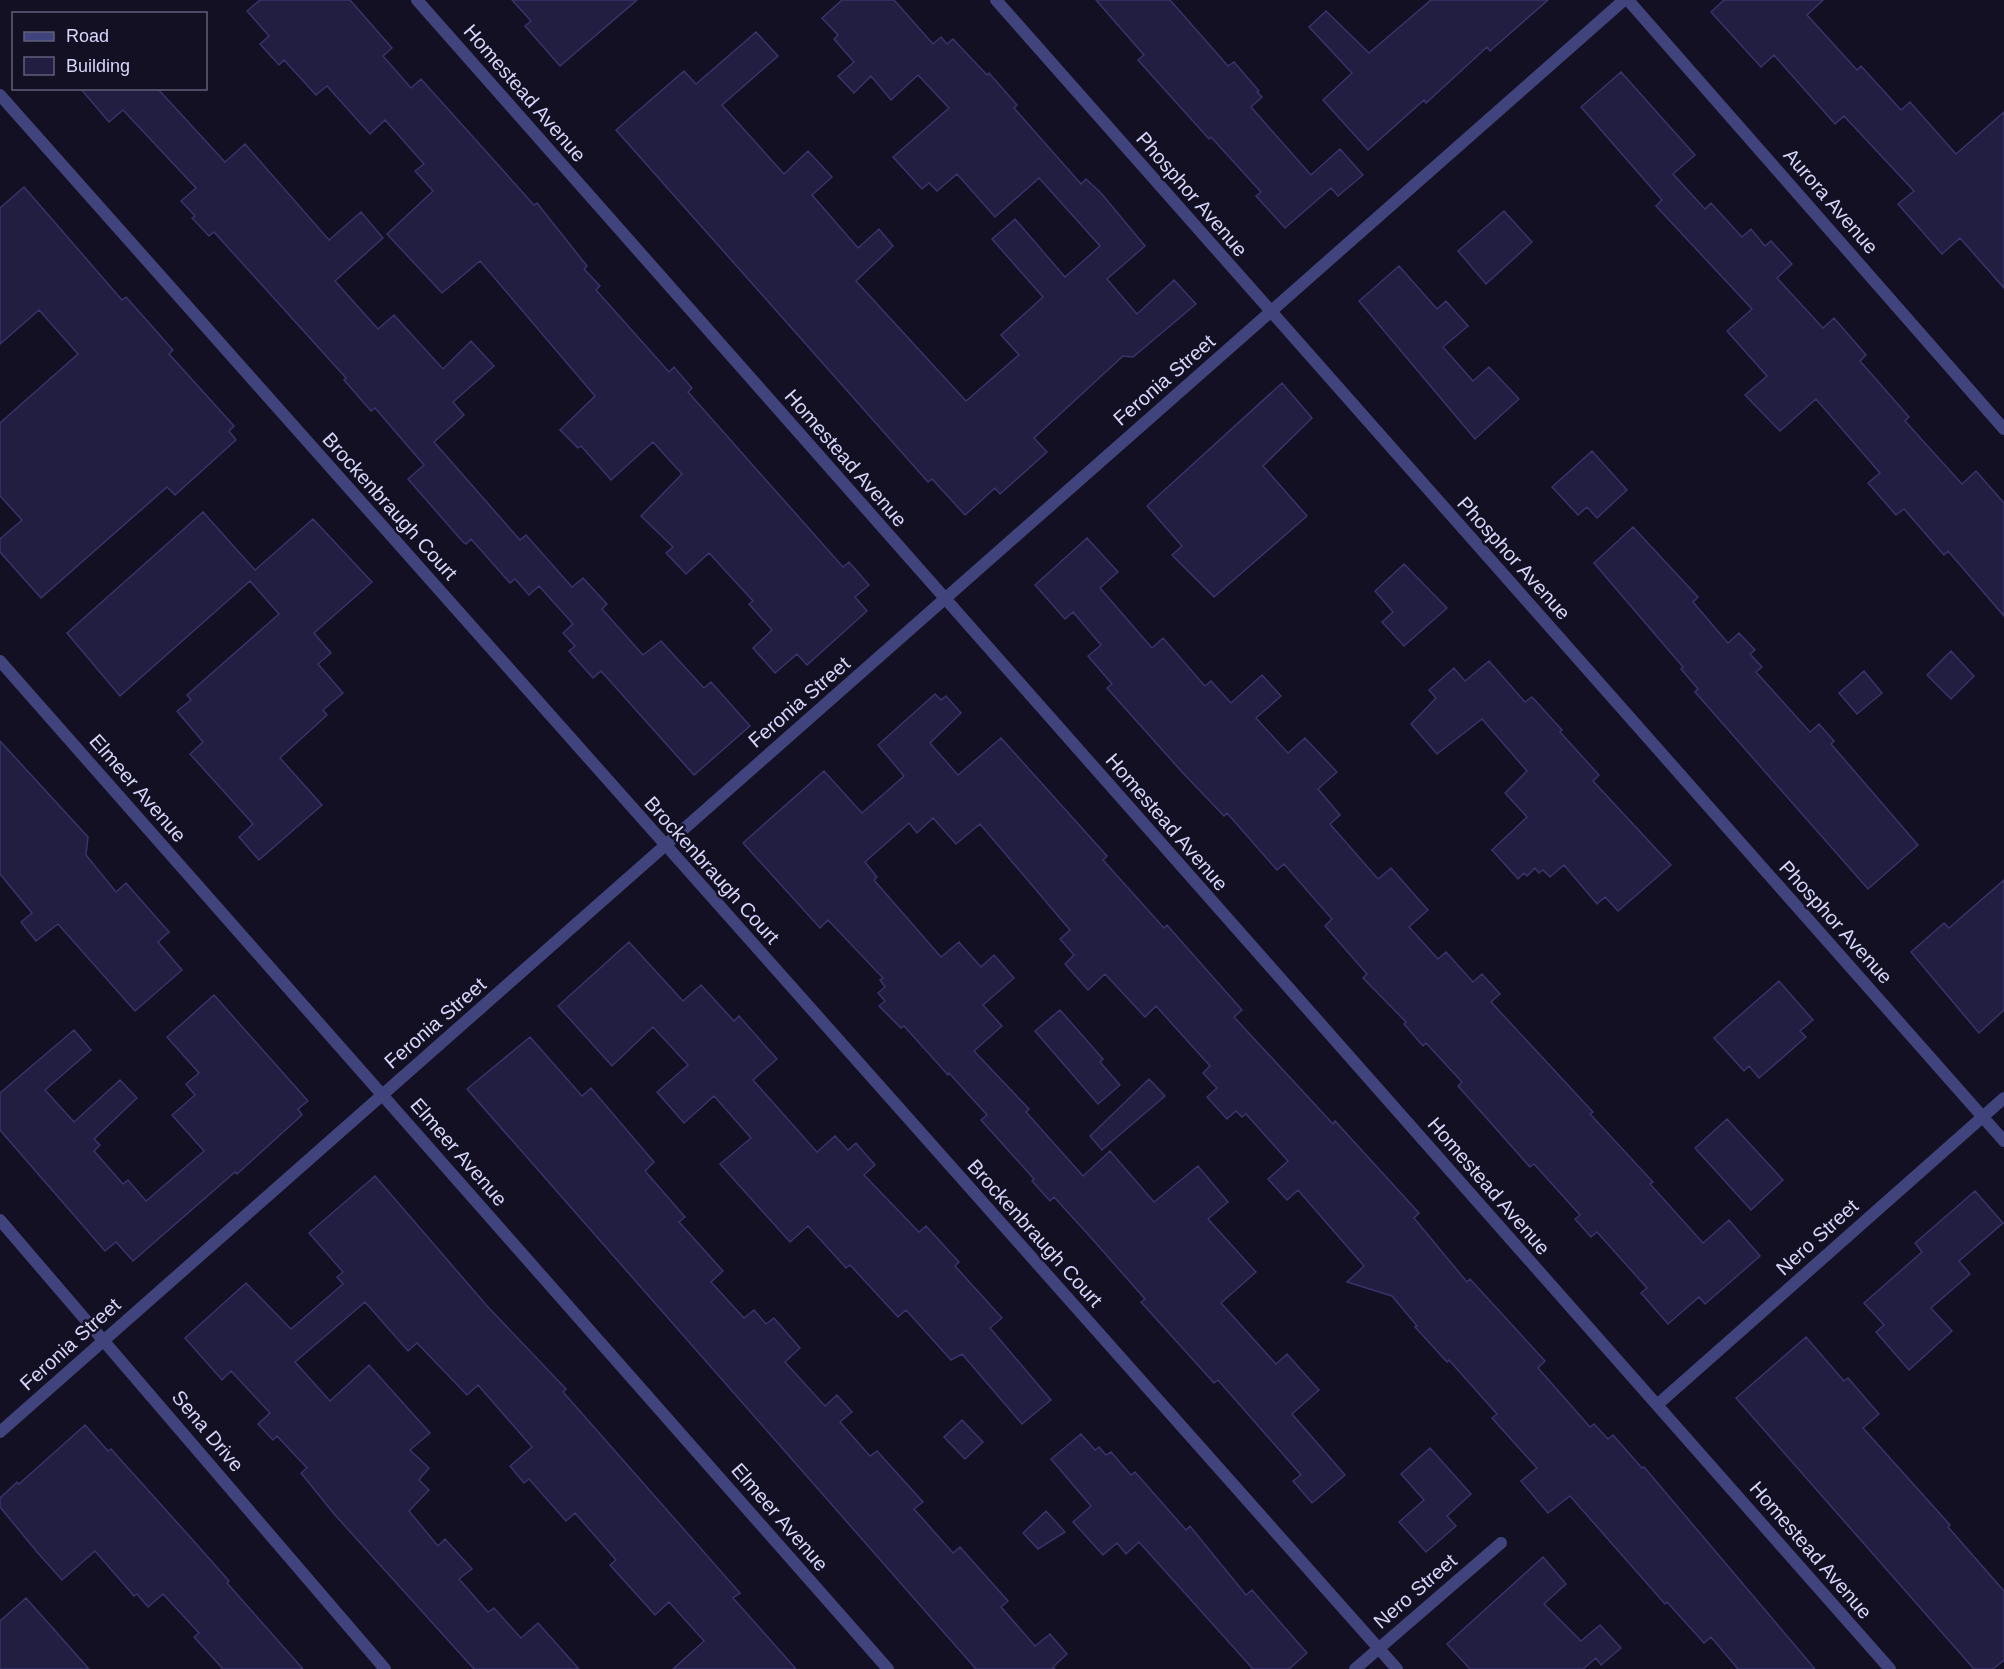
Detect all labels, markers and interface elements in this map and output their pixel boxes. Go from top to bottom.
legend [12,12,207,90]
street label: Homestead Avenue [460,20,590,166]
text: Road [66,26,109,46]
text: Building [66,56,130,76]
street label: Phosphor Avenue [1132,127,1252,261]
street label: Aurora Avenue [1779,144,1883,258]
street label: Feronia Street [1109,330,1219,430]
street label: Homestead Avenue [781,385,911,531]
street label: Brockenbraugh Court [318,428,462,584]
street label: Phosphor Avenue [1453,492,1575,624]
street label: Feronia Street [744,652,854,752]
street label: Elmeer Avenue [85,730,191,846]
street label: Homestead Avenue [1102,749,1232,895]
street label: Brockenbraugh Court [640,792,784,948]
street label: Phosphor Avenue [1775,856,1897,988]
street label: Feronia Street [380,973,490,1073]
street label: Elmeer Avenue [406,1094,512,1210]
street label: Homestead Avenue [1424,1113,1554,1259]
street label: Brockenbraugh Court [963,1155,1107,1311]
street label: Nero Street [1772,1194,1863,1279]
street label: Feronia Street [16,1293,125,1395]
street label: Sena Drive [168,1386,248,1476]
street label: Elmeer Avenue [727,1459,833,1575]
street label: Homestead Avenue [1746,1477,1876,1623]
street label: Nero Street [1369,1549,1461,1633]

